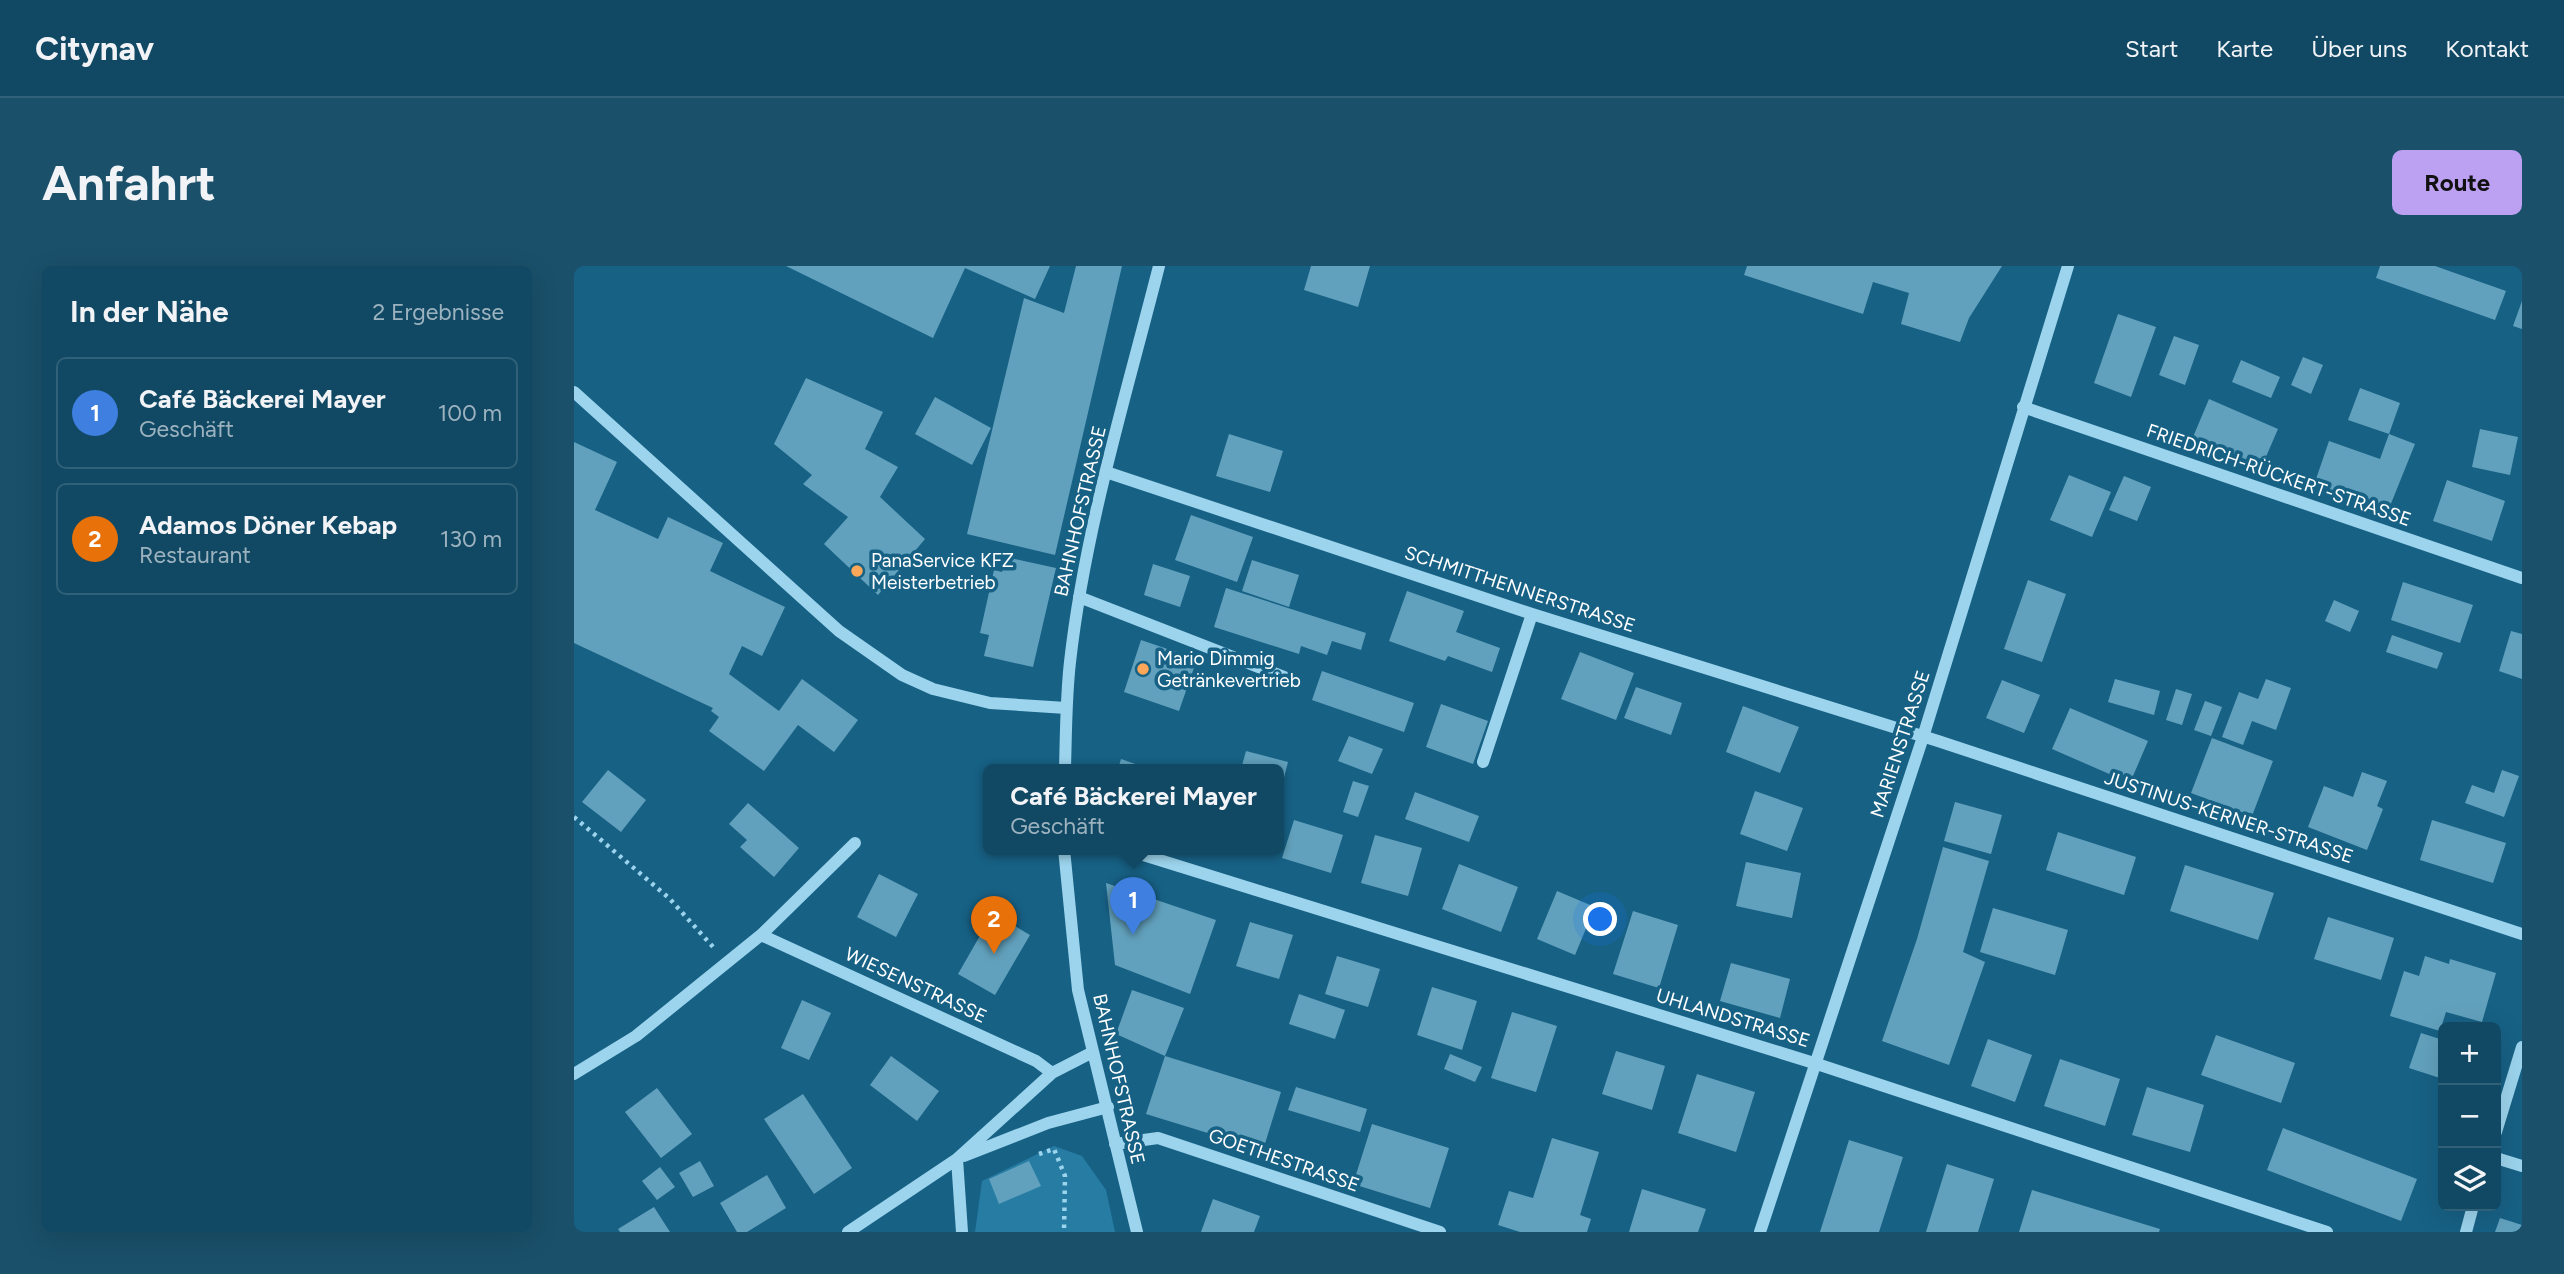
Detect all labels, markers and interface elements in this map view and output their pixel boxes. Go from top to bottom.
text: Citynav [35,29,154,68]
text: Start [2125,34,2178,63]
text: Karte [2216,34,2273,63]
text: Über uns [2311,34,2407,63]
text: Kontakt [2445,34,2529,63]
button: Route [2392,150,2522,215]
text: Anfahrt [42,153,216,212]
text: In der Nähe [70,293,229,330]
text: 2 Ergebnisse [372,298,504,326]
text: Café Bäckerei Mayer [139,383,386,415]
text: 1 [90,399,100,427]
text: 100 m [438,399,502,427]
text: Geschäft [139,415,234,443]
street label: FRIEDRICH-RÜCKERT-STRASSE [2144,419,2414,531]
street label: BAHNHOFSTRASSE [1049,423,1111,599]
text: Adamos Döner Kebap [139,509,397,541]
text: 2 [88,525,102,553]
text: 130 m [440,525,502,553]
text: Restaurant [139,541,251,569]
street label: SCHMITTHENNERSTRASSE [1402,541,1638,637]
place label: PanaService KFZ Meisterbetrieb [871,549,1014,594]
marker: PanaService KFZ Meisterbetrieb [849,563,865,579]
place label: Mario Dimmig Getränkevertrieb [1157,647,1301,692]
marker: Mario Dimmig Getränkevertrieb [1135,661,1151,677]
street label: MARIENSTRASSE [1865,667,1935,821]
popup [983,764,1284,855]
street label: JUSTINUS-KERNER-STRASSE [2102,766,2356,868]
text: Café Bäckerei Mayer [1010,780,1257,812]
text: Geschäft [1010,812,1105,840]
pin: 1 [1110,877,1156,935]
pin: 2 [971,896,1017,954]
your location [1583,902,1617,936]
street label: WIESENSTRASSE [841,942,991,1028]
street label: UHLANDSTRASSE [1653,984,1813,1052]
street label: BAHNHOFSTRASSE [1088,991,1150,1167]
map controls [2438,1022,2501,1211]
button: + [2438,1022,2501,1085]
button: − [2438,1085,2501,1148]
street label: GOETHESTRASSE [1206,1123,1362,1197]
button: layers [2438,1148,2501,1211]

